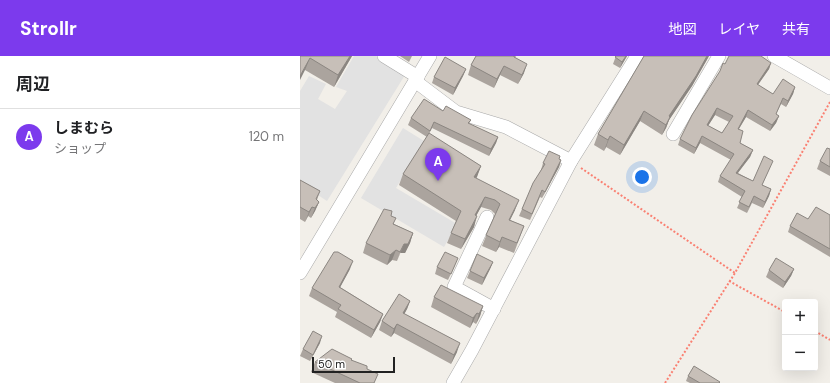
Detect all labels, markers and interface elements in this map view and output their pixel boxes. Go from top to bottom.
text: Strollr [20,16,77,41]
text: 地図 [668,20,696,38]
text: レイヤ [718,20,760,38]
text: 共有 [782,20,810,38]
text: 周辺 [16,73,50,95]
text: しまむら [54,118,114,138]
text: A [24,128,34,145]
text: 120 m [249,128,284,145]
text: ショップ [54,140,106,157]
pin: A [425,148,451,181]
your location [632,167,652,187]
map controls [782,299,818,371]
button: + [782,299,818,335]
button: − [782,335,818,371]
scale bar [312,355,395,374]
text: 50 m [318,357,345,371]

